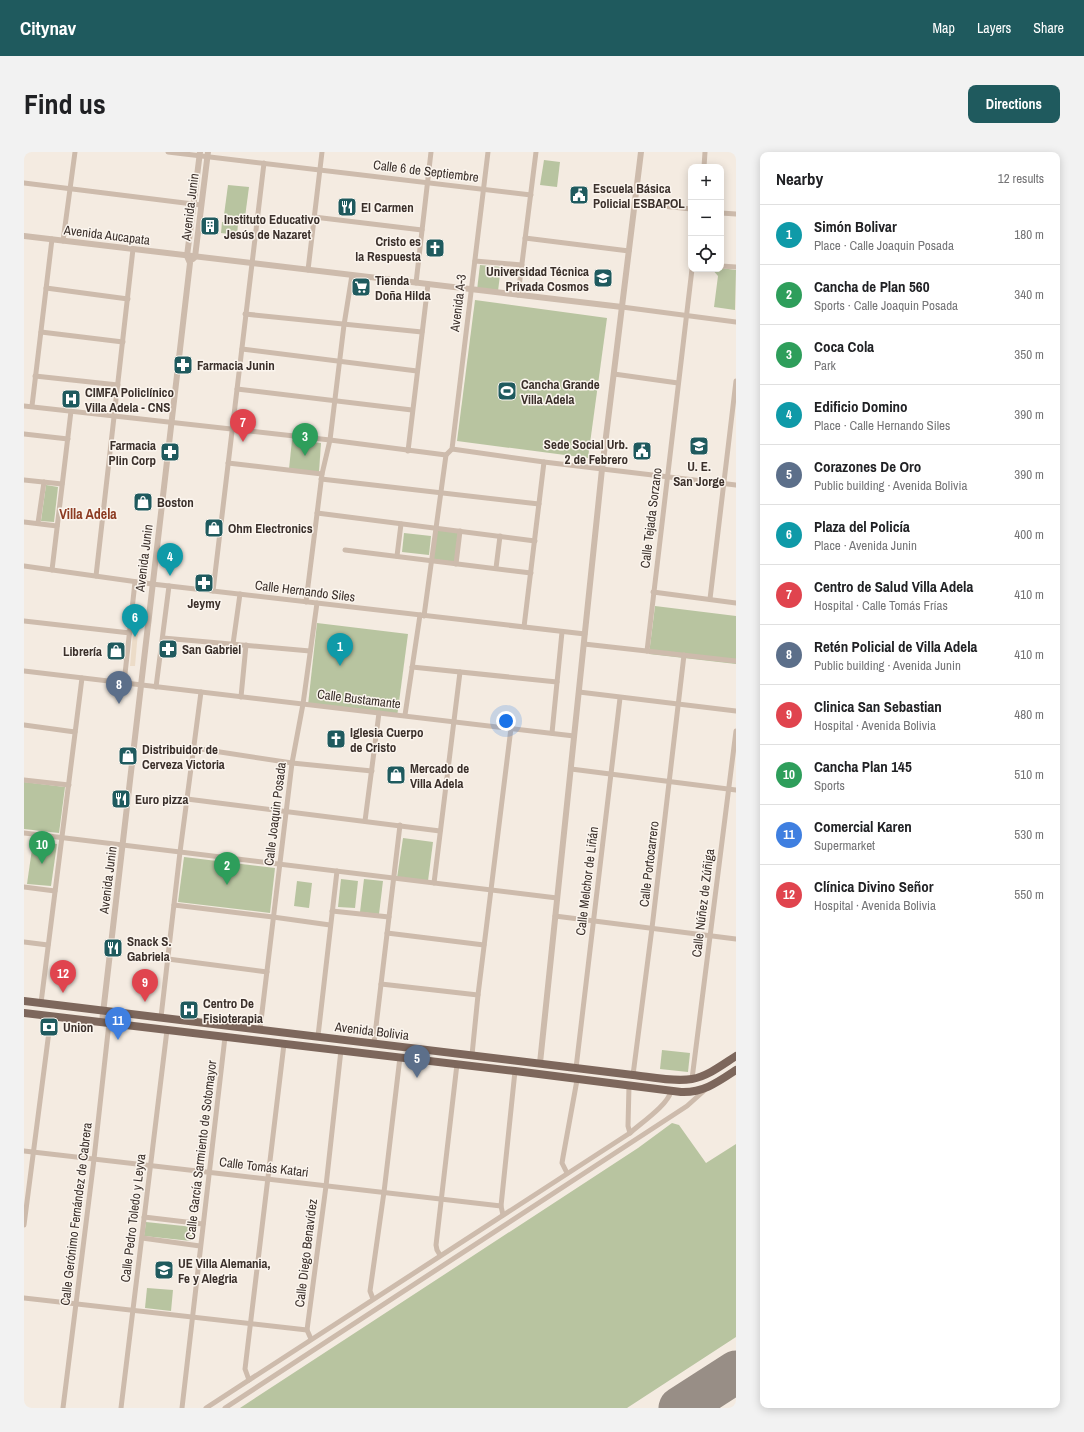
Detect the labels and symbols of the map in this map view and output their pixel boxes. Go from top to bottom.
street label: Calle 6 de Septiembre [372,156,480,186]
street label: Avenida Junin [177,172,203,243]
place label: Escuela Básica Policial ESBAPOL [593,180,685,212]
public building icon: Escuela Básica Policial ESBAPOL [568,184,590,206]
restaurant icon: El Carmen [336,196,358,218]
place label: El Carmen [361,199,414,216]
place label: Instituto Educativo Jesús de Nazaret [224,211,320,243]
building icon: Instituto Educativo Jesús de Nazaret [199,215,221,237]
street label: Avenida Aucapata [62,221,151,249]
place label: Cristo es la Respuesta [355,233,421,265]
church icon: Cristo es la Respuesta [424,237,446,259]
place label: Universidad Técnica Privada Cosmos [486,263,589,295]
school or university icon: Universidad Técnica Privada Cosmos [592,267,614,289]
place label: Tienda Doña Hilda [375,272,431,304]
street label: Avenida A-3 [446,273,470,334]
supermarket icon: Tienda Doña Hilda [350,276,372,298]
pharmacy icon: Farmacia Junin [172,354,194,376]
place label: Farmacia Junin [197,357,275,374]
place label: Cancha Grande Villa Adela [521,376,600,408]
sports icon: Cancha Grande Villa Adela [496,380,518,402]
place label: CIMFA Policlínico Villa Adela - CNS [85,384,174,416]
hospital icon: CIMFA Policlínico Villa Adela - CNS [60,388,82,410]
pin: 7 [230,409,256,442]
pin: 3 [292,423,318,456]
school or university icon: U. E. San Jorge [688,435,710,457]
place label: Sede Social Urb. 2 de Febrero [544,436,628,468]
place label: Farmacia Plin Corp [109,437,156,469]
public building icon: Sede Social Urb. 2 de Febrero [631,440,653,462]
pharmacy icon: Farmacia Plin Corp [159,441,181,463]
place label: U. E. San Jorge [673,458,725,490]
street label: Calle Tejada Sorzano [636,467,666,569]
shop icon: Boston [132,491,154,513]
place label: Boston [157,494,194,511]
district label: Villa Adela [59,505,117,523]
shop icon: Ohm Electronics [203,517,225,539]
place label: Ohm Electronics [228,520,313,537]
street label: Avenida Junin [131,523,157,594]
pin: 4 [157,543,183,576]
pharmacy icon: Jeymy [193,572,215,594]
street label: Calle Hernando Siles [254,576,356,606]
place label: Jeymy [187,595,221,612]
pin: 6 [122,604,148,637]
pin: 1 [327,633,353,666]
pharmacy icon: San Gabriel [157,638,179,660]
shop icon: Librería [105,640,127,662]
place label: San Gabriel [182,641,241,658]
place label: Librería [63,643,102,660]
pin: 8 [106,671,132,704]
street label: Calle Bustamante [316,685,402,713]
your location [496,711,516,731]
place label: Iglesia Cuerpo de Cristo [350,724,423,756]
church icon: Iglesia Cuerpo de Cristo [325,728,347,750]
place label: Distribuidor de Cerveza Victoria [142,741,225,773]
shop icon: Distribuidor de Cerveza Victoria [117,745,139,767]
place label: Mercado de Villa Adela [410,760,469,792]
street label: Calle Joaquin Posada [260,761,290,867]
shop icon: Mercado de Villa Adela [385,764,407,786]
restaurant icon: Euro pizza [110,788,132,810]
place label: Euro pizza [135,791,188,808]
street label: Calle Portocarrero [635,820,663,908]
street label: Calle Melchor de Liñán [572,825,602,936]
pin: 10 [29,831,55,864]
street label: Avenida Junin [95,845,121,916]
street label: Calle Núñez de Zúñiga [688,848,718,958]
pin: 2 [214,852,240,885]
place label: Snack S. Gabriela [127,933,171,965]
restaurant icon: Snack S. Gabriela [102,937,124,959]
pin: 12 [50,960,76,993]
pin: 9 [132,969,158,1002]
place label: Centro De Fisioterapia [203,995,263,1027]
hospital icon: Centro De Fisioterapia [178,999,200,1021]
pin: 11 [105,1007,131,1040]
bank icon: Union [38,1016,60,1038]
street label: Avenida Bolivia [333,1018,410,1044]
place label: Union [63,1019,93,1036]
pin: 5 [404,1045,430,1078]
street label: Calle García Sarmiento de Sotomayor [182,1059,221,1241]
street label: Calle Gerónimo Fernández de Cabrera [56,1121,96,1307]
street label: Calle Pedro Toledo y Leyva [117,1153,149,1283]
street label: Calle Tomás Katari [218,1153,310,1181]
street label: Calle Diego Benavídez [291,1198,321,1308]
place label: UE Villa Alemania, Fe y Alegria [178,1255,270,1287]
school or university icon: UE Villa Alemania, Fe y Alegria [153,1259,175,1281]

